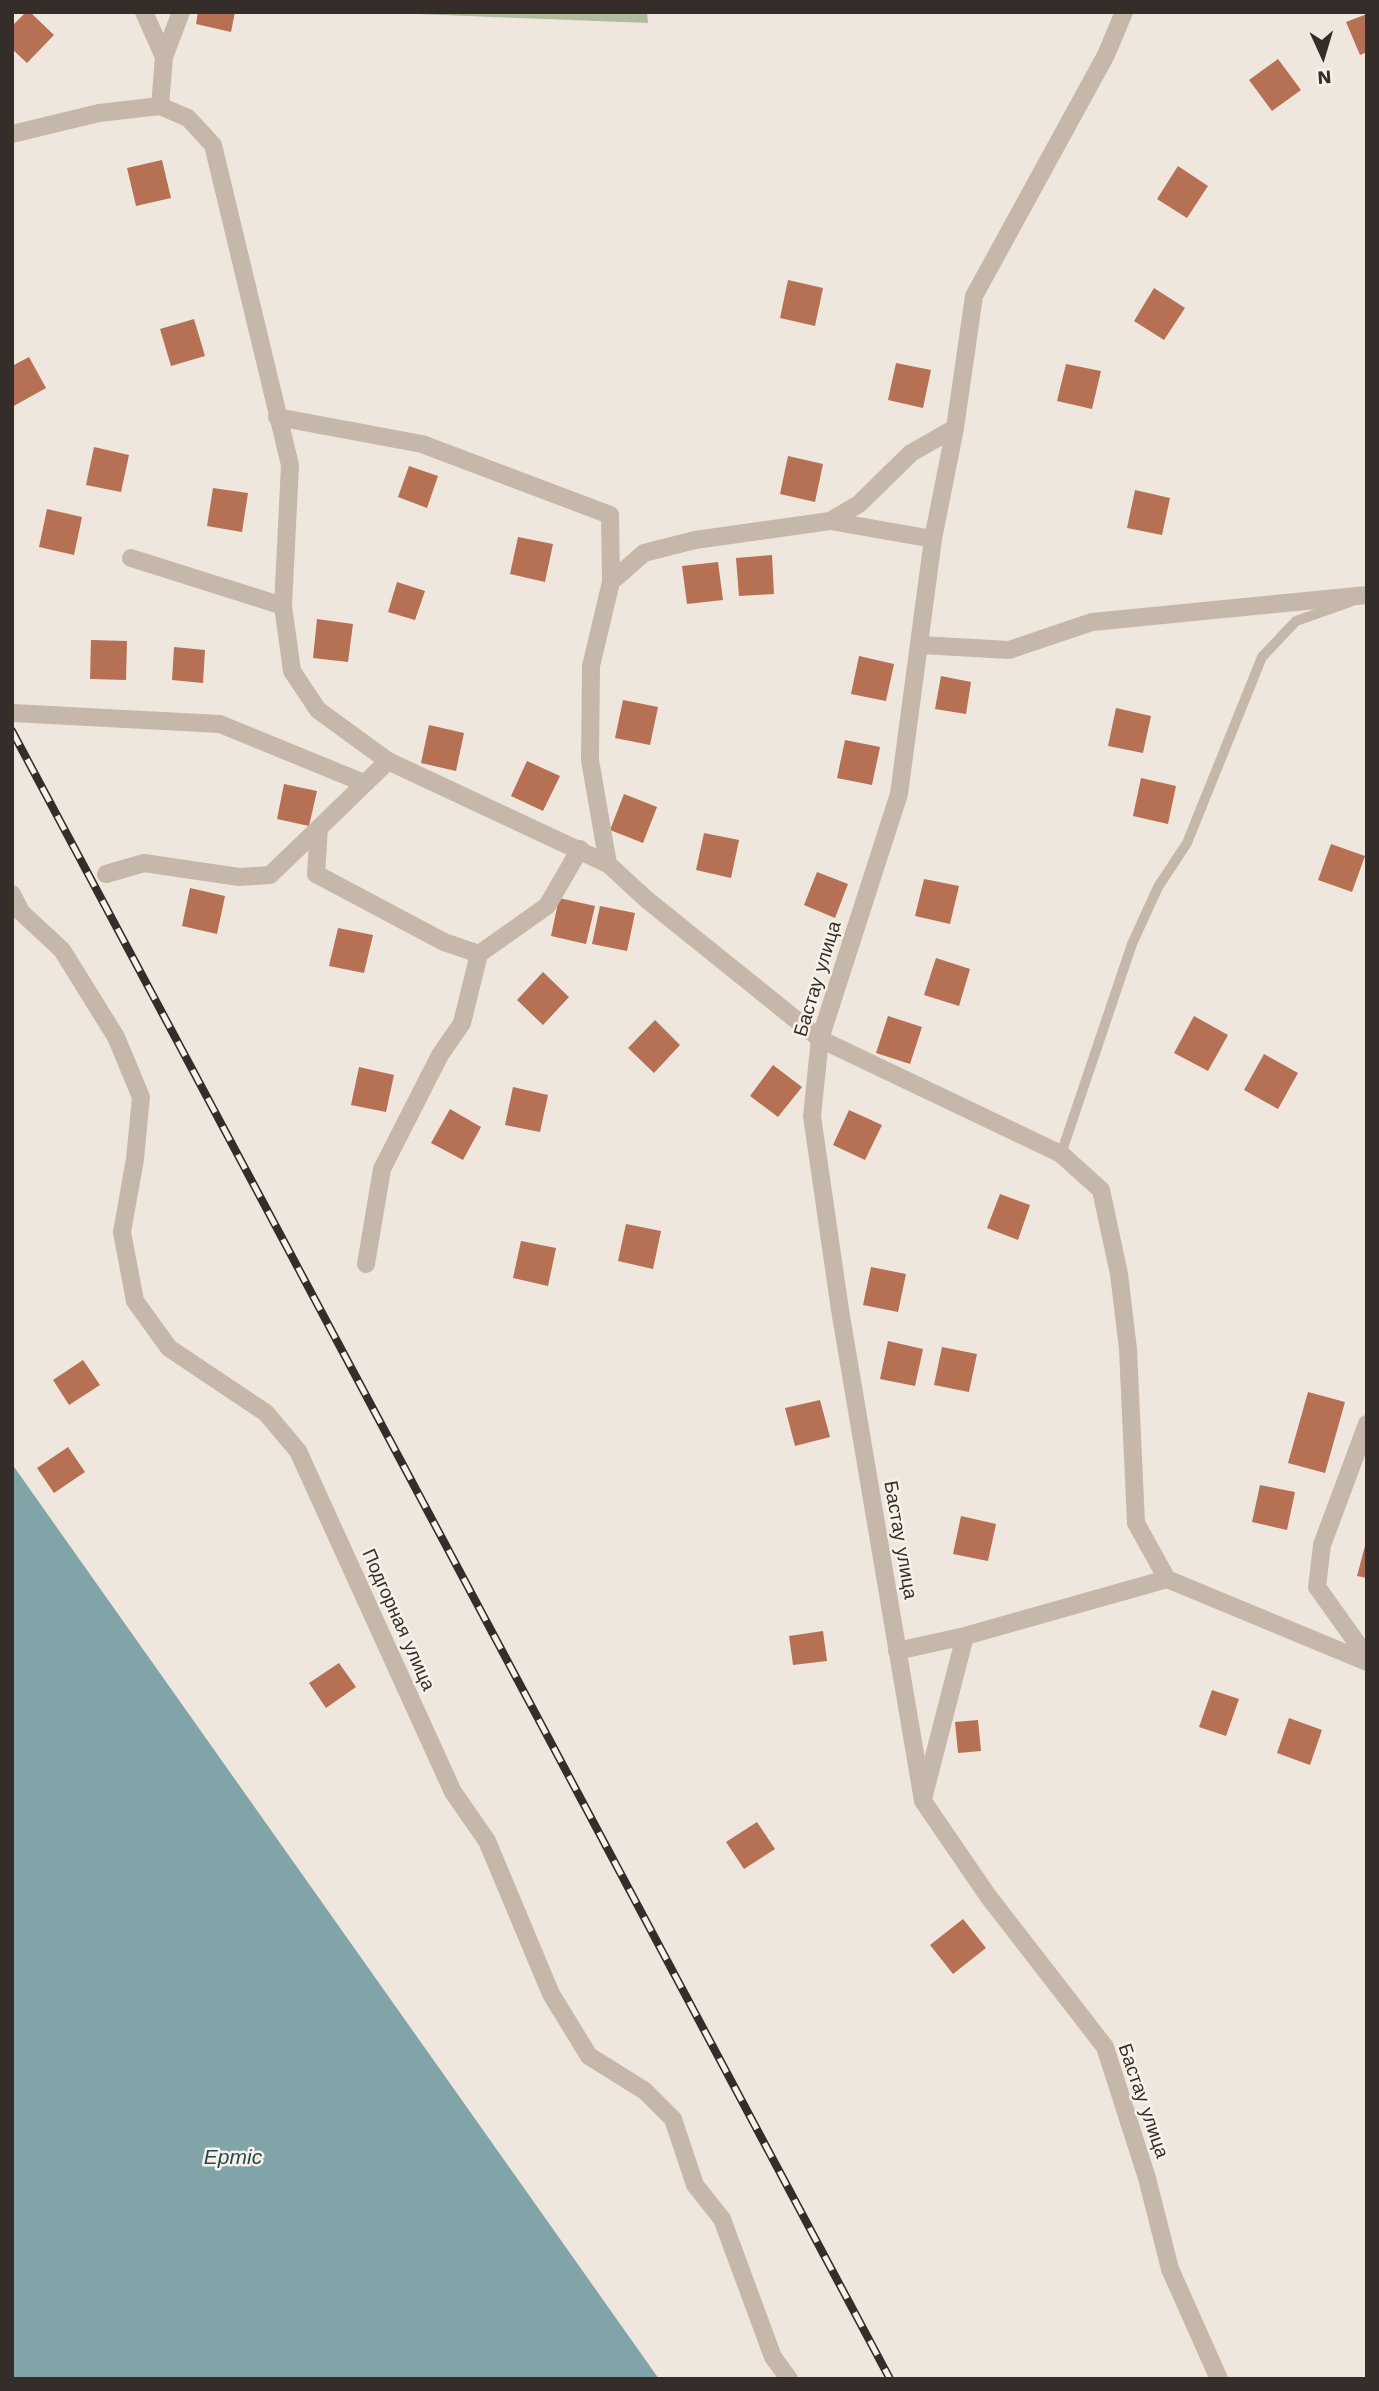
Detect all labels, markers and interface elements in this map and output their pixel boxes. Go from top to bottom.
north arrow [1288,21,1358,91]
text: N [1317,65,1332,89]
street label: Бастау улица [790,918,846,1040]
street label: Бастау улица [878,1479,922,1601]
street label: Подгорная улица [357,1546,439,1694]
street label: Бастау улица [1113,2041,1173,2161]
water label: Ертіс [204,2145,262,2171]

